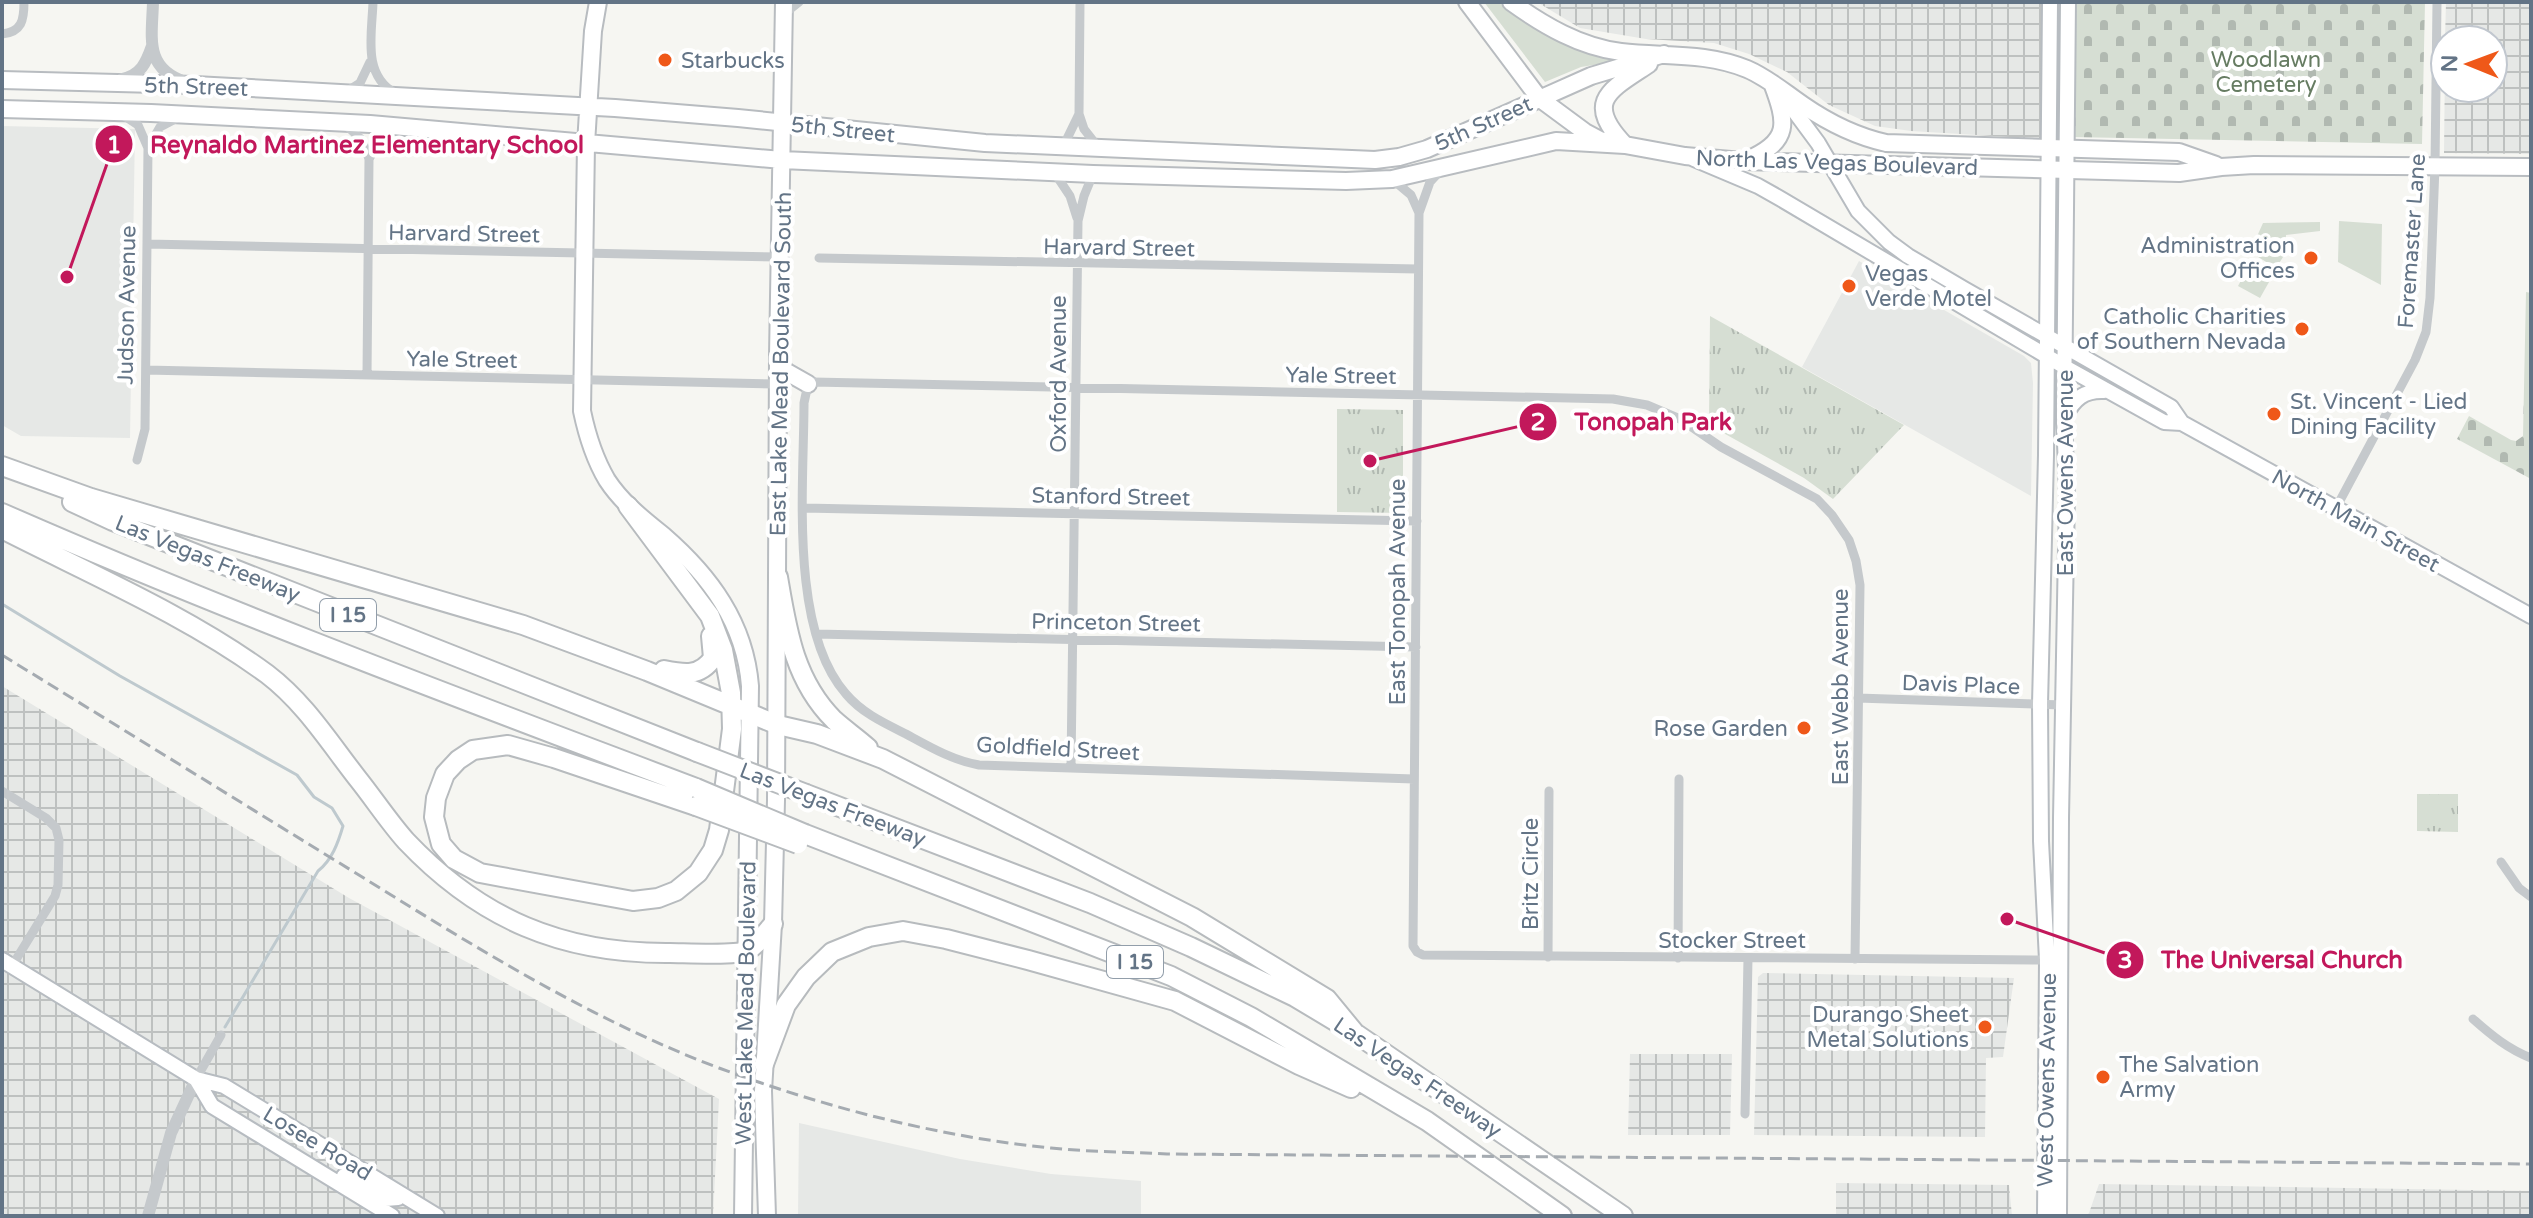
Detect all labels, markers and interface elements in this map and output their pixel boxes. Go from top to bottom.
north arrow [2429,24,2509,104]
park label: Woodlawn Cemetery [2211,47,2321,98]
place label: Starbucks [681,48,785,74]
marker: Starbucks [656,51,674,69]
text: N [2437,55,2463,73]
street label: 5th Street [143,72,248,102]
street label: 5th Street [1431,91,1536,157]
street label: 5th Street [790,112,896,148]
callout: Reynaldo Martinez Elementary School [94,120,600,168]
text: 1 [106,131,122,160]
text: Reynaldo Martinez Elementary School [150,131,584,160]
street label: North Las Vegas Boulevard [1695,145,1979,181]
street label: Foremaster Lane [2393,153,2431,329]
street label: East Lake Mead Boulevard South [765,191,797,537]
street label: Harvard Street [388,220,540,248]
street label: Judson Avenue [113,225,141,385]
place label: Administration Offices [2140,233,2295,284]
street label: Harvard Street [1043,234,1195,262]
marker: Administration Offices [2302,249,2320,267]
place label: Vegas Verde Motel [1865,261,1992,312]
marker: Vegas Verde Motel [1840,277,1858,295]
street label: Oxford Avenue [1046,295,1072,453]
place label: Catholic Charities of Southern Nevada [2077,304,2286,355]
marker: Catholic Charities of Southern Nevada [2293,320,2311,338]
street label: Yale Street [406,346,518,374]
street label: Yale Street [1285,362,1397,390]
street label: East Owens Avenue [2053,370,2079,576]
place label: St. Vincent - Lied Dining Facility [2290,389,2467,440]
callout: Tonopah Park [1518,398,1748,446]
marker: St. Vincent - Lied Dining Facility [2265,405,2283,423]
text: 2 [1530,408,1546,437]
text: Tonopah Park [1573,408,1732,437]
street label: North Main Street [2267,464,2444,578]
street label: East Tonopah Avenue [1385,478,1411,706]
street label: Stanford Street [1031,483,1191,511]
street label: Las Vegas Freeway [111,510,304,608]
street label: East Webb Avenue [1828,589,1854,785]
road number: I 15 [320,599,376,631]
street label: Princeton Street [1031,609,1201,637]
street label: Davis Place [1901,670,2021,700]
place label: Rose Garden [1653,716,1788,742]
marker: Rose Garden [1795,719,1813,737]
street label: Goldfield Street [975,732,1140,766]
street label: Las Vegas Freeway [736,757,930,852]
street label: Britz Circle [1518,818,1544,930]
street label: West Lake Mead Boulevard [731,861,761,1145]
street label: Stocker Street [1658,928,1806,954]
callout: The Universal Church [2105,936,2419,984]
road number: I 15 [1107,946,1163,978]
text: 3 [2117,946,2133,975]
text: The Universal Church [2160,946,2403,975]
street label: West Owens Avenue [2032,973,2062,1187]
place label: Durango Sheet Metal Solutions [1807,1002,1969,1053]
street label: Las Vegas Freeway [1328,1012,1507,1144]
marker: Durango Sheet Metal Solutions [1976,1018,1994,1036]
place label: The Salvation Army [2119,1052,2260,1103]
marker: The Salvation Army [2094,1068,2112,1086]
street label: Losee Road [258,1101,377,1187]

